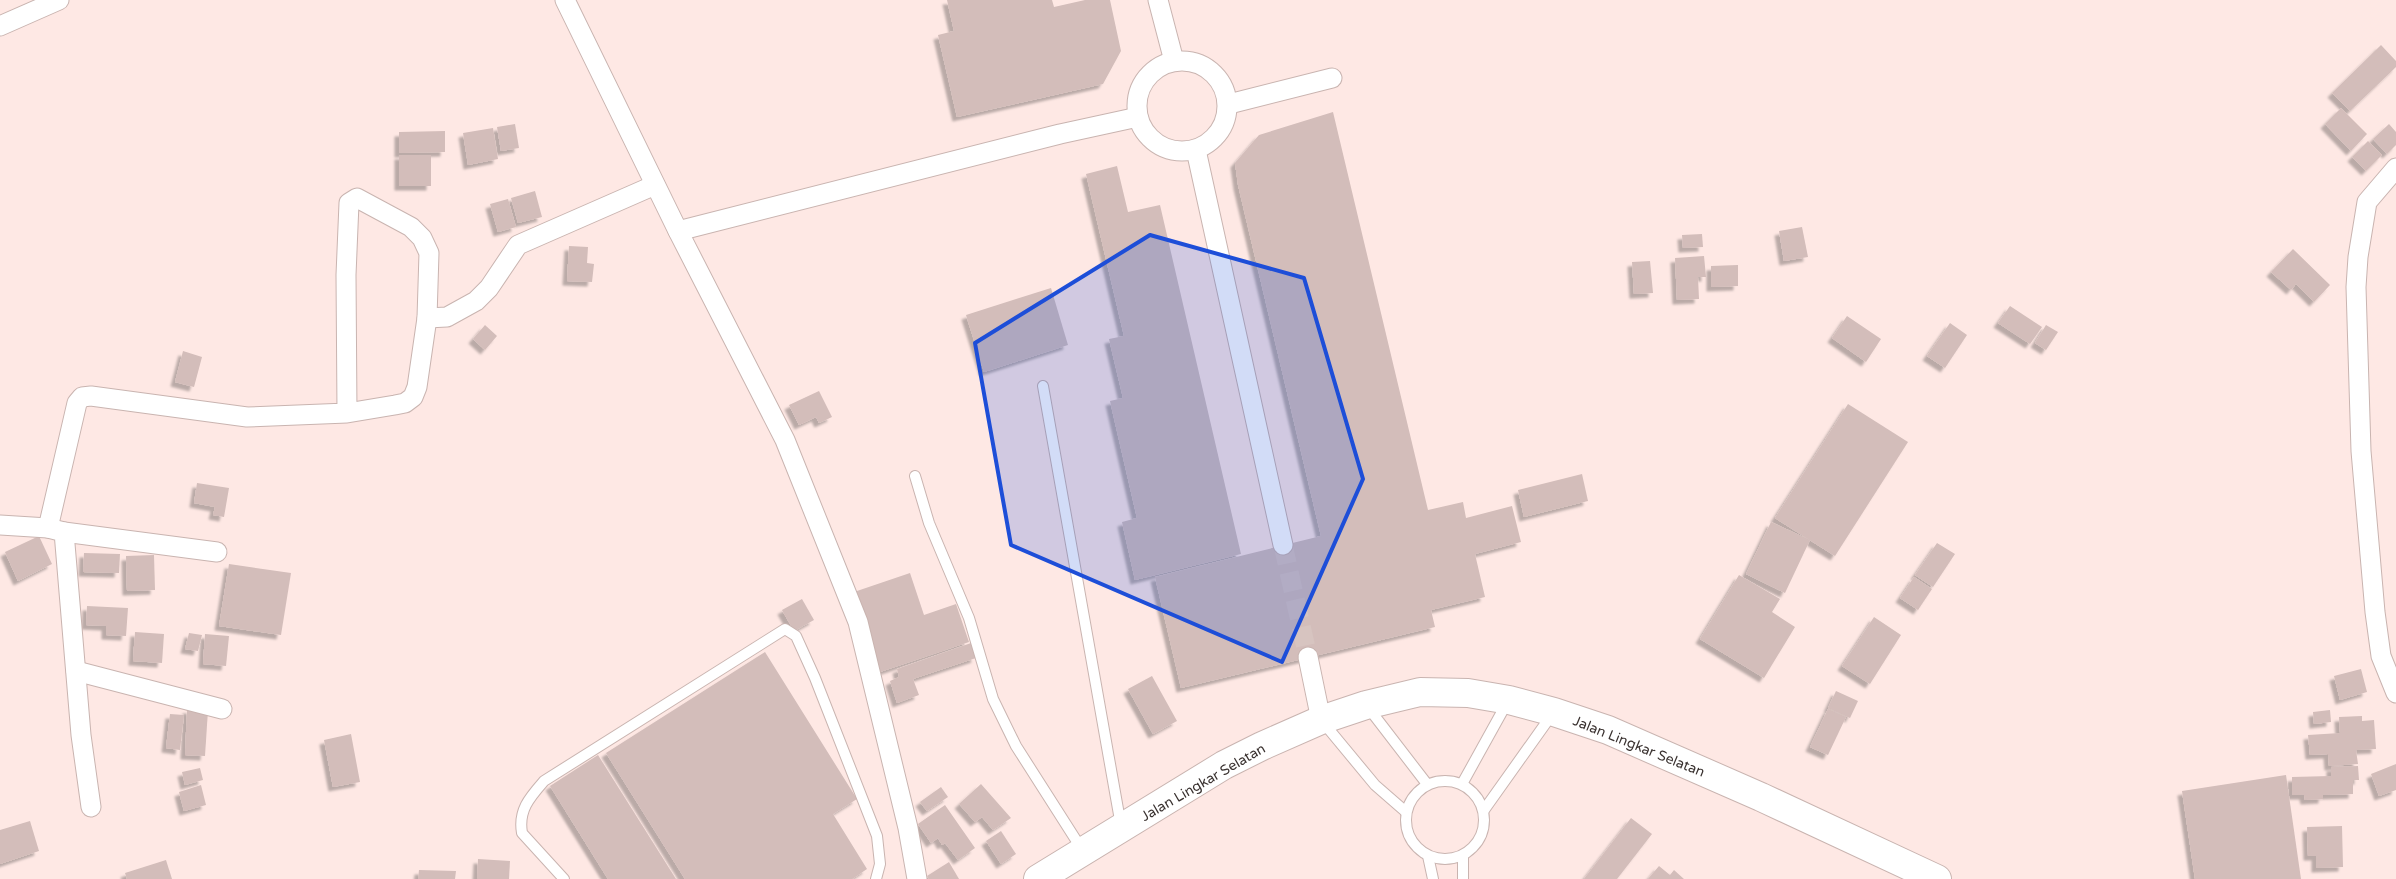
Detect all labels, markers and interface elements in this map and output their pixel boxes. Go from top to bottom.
street label: Jalan Lingkar Selatan [1570,712,1707,781]
street label: Jalan Lingkar Selatan [1138,740,1268,825]

